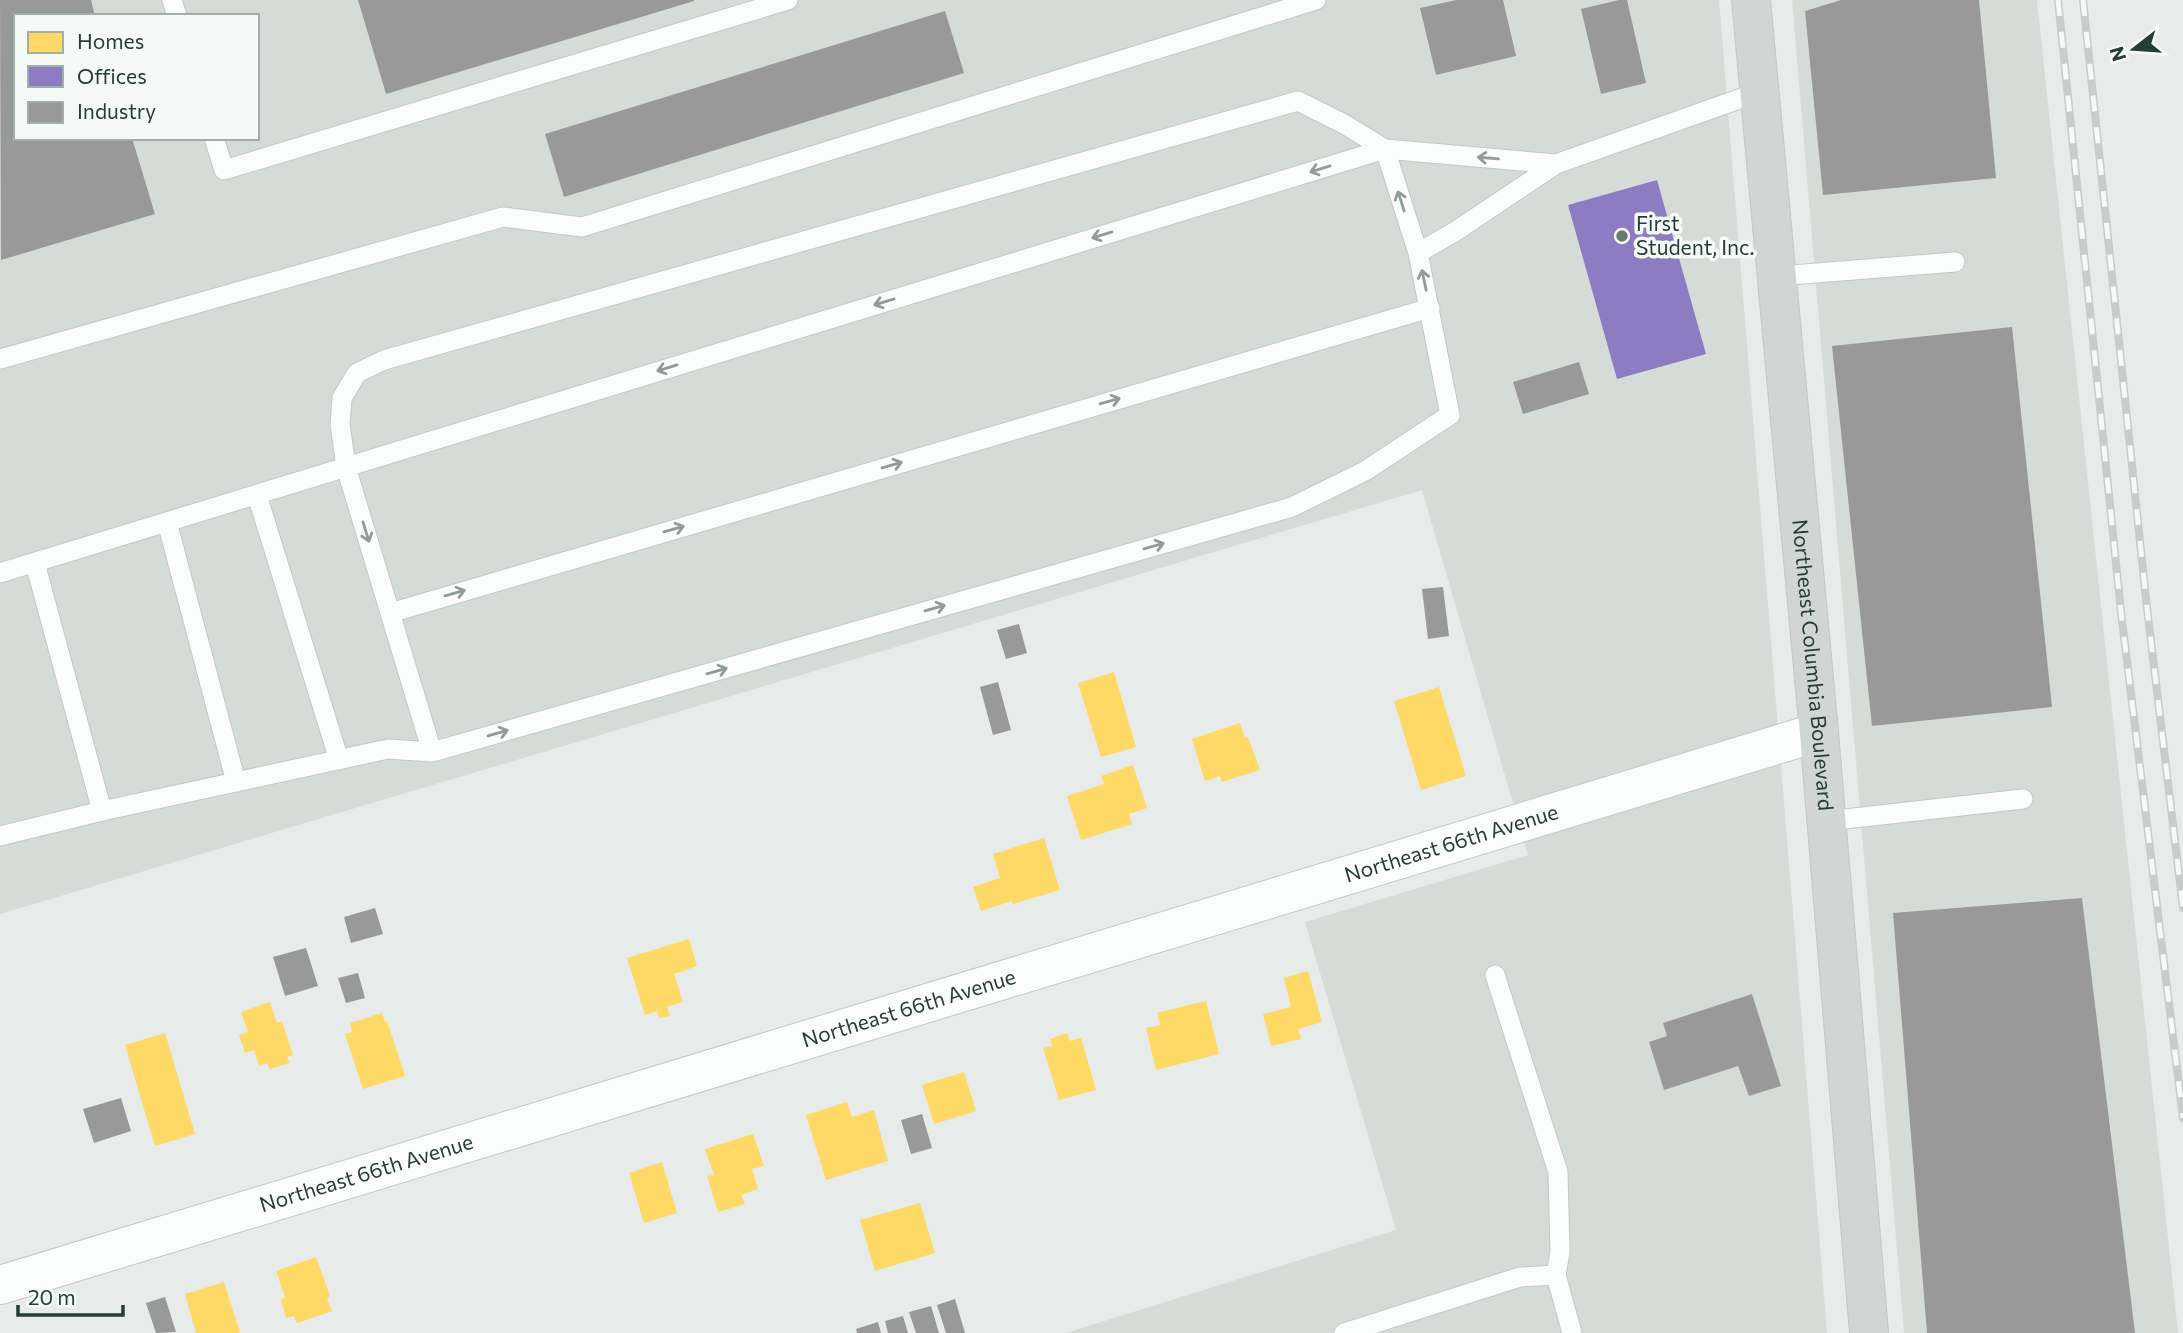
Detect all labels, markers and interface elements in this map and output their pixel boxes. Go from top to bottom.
legend [14,14,259,140]
north arrow [2099,14,2169,84]
text: Homes [77,28,144,53]
text: N [2104,44,2130,64]
text: Offices [77,63,147,88]
text: Industry [77,98,156,123]
one-way arrow [1477,151,1499,164]
one-way arrow [1309,163,1331,176]
one-way arrow [1394,190,1407,212]
place label: First Student, Inc. [1636,210,1754,259]
marker: First Student, Inc. [1614,228,1630,244]
one-way arrow [1091,229,1113,242]
one-way arrow [1416,269,1430,292]
one-way arrow [874,296,896,309]
one-way arrow [656,363,678,376]
one-way arrow [1099,394,1121,407]
one-way arrow [881,458,903,471]
street label: Northeast Columbia Boulevard [1788,518,1840,812]
one-way arrow [360,521,373,543]
one-way arrow [662,522,684,535]
one-way arrow [1143,538,1165,551]
one-way arrow [444,586,466,599]
one-way arrow [924,601,946,614]
one-way arrow [706,663,728,676]
one-way arrow [486,726,509,739]
street label: Northeast 66th Avenue [1341,798,1561,887]
street label: Northeast 66th Avenue [799,963,1018,1051]
street label: Northeast 66th Avenue [256,1128,476,1216]
scale bar [18,1274,122,1318]
text: 20 m [28,1284,76,1309]

